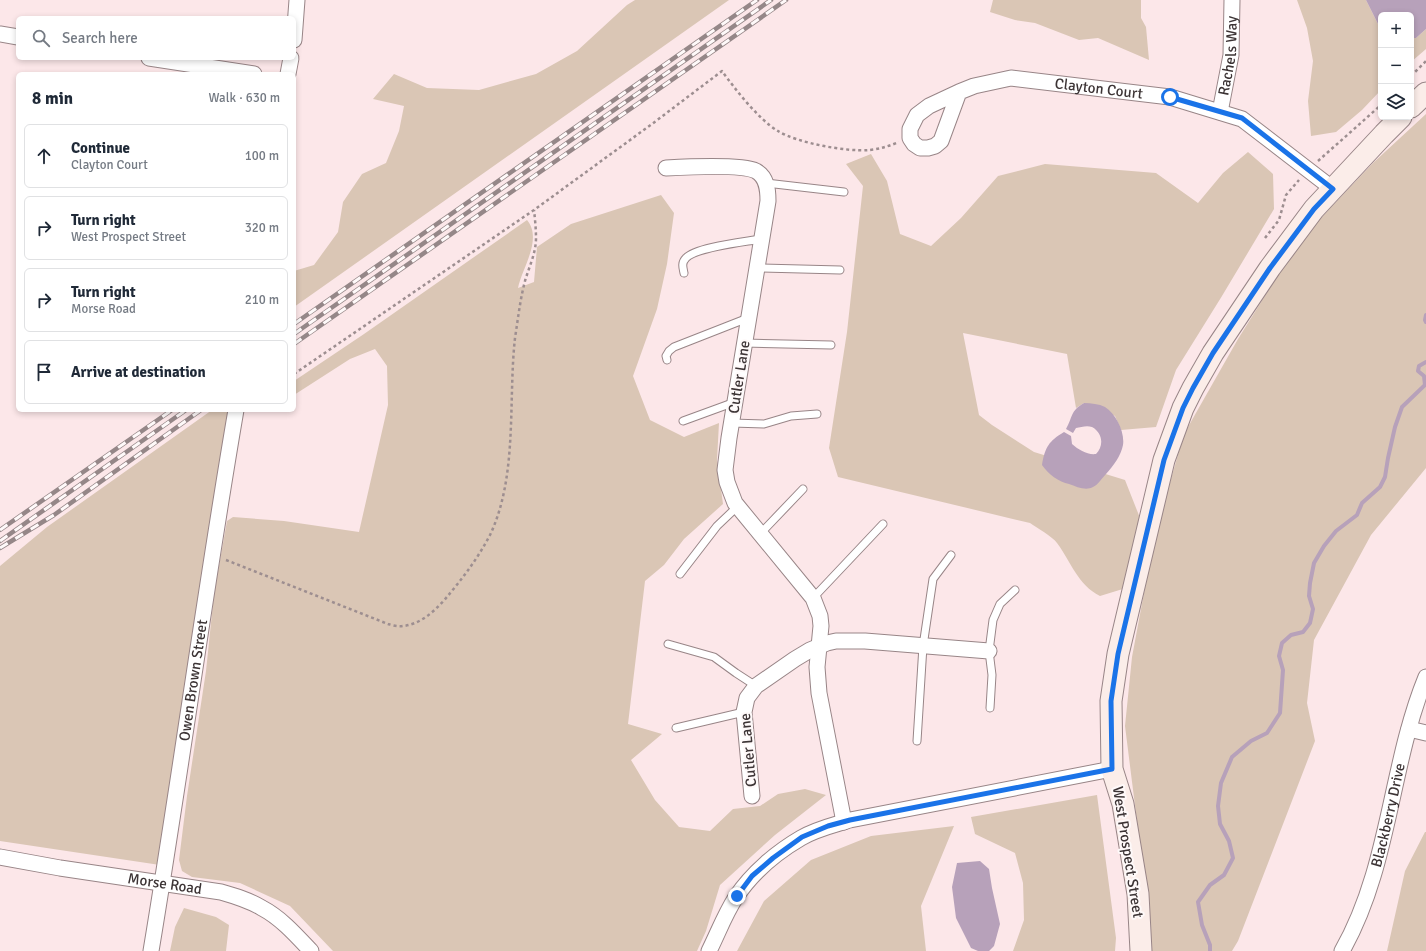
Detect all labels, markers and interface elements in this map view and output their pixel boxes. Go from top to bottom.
map controls [1378,12,1414,120]
button: + [1378,12,1414,48]
search box [16,16,296,60]
street label: Rachels Way [1214,16,1241,97]
icon: search [30,27,52,49]
text: Search here [62,29,138,47]
button: − [1378,48,1414,84]
street label: Clayton Court [1054,74,1144,103]
button: layers [1378,84,1414,120]
text: 8 min [32,88,73,109]
route start [1161,88,1179,106]
text: Walk · 630 m [209,90,280,106]
text: Continue [71,139,130,157]
icon: ahead [33,145,55,167]
text: 100 m [245,148,279,164]
text: Clayton Court [71,157,148,173]
text: Turn right [71,211,136,229]
icon: right [33,217,55,239]
text: 320 m [245,220,279,236]
text: West Prospect Street [71,229,186,245]
text: Turn right [71,283,136,301]
icon: right [33,289,55,311]
text: 210 m [245,292,279,308]
text: Morse Road [71,301,136,317]
street label: Cutler Lane [724,339,754,415]
icon: arrive [33,361,55,383]
text: Arrive at destination [71,363,206,381]
street label: Owen Brown Street [175,618,211,742]
street label: Cutler Lane [736,712,760,788]
street label: Blackberry Drive [1367,761,1409,869]
street label: West Prospect Street [1109,785,1147,919]
street label: Morse Road [126,869,203,898]
route end [728,887,746,905]

